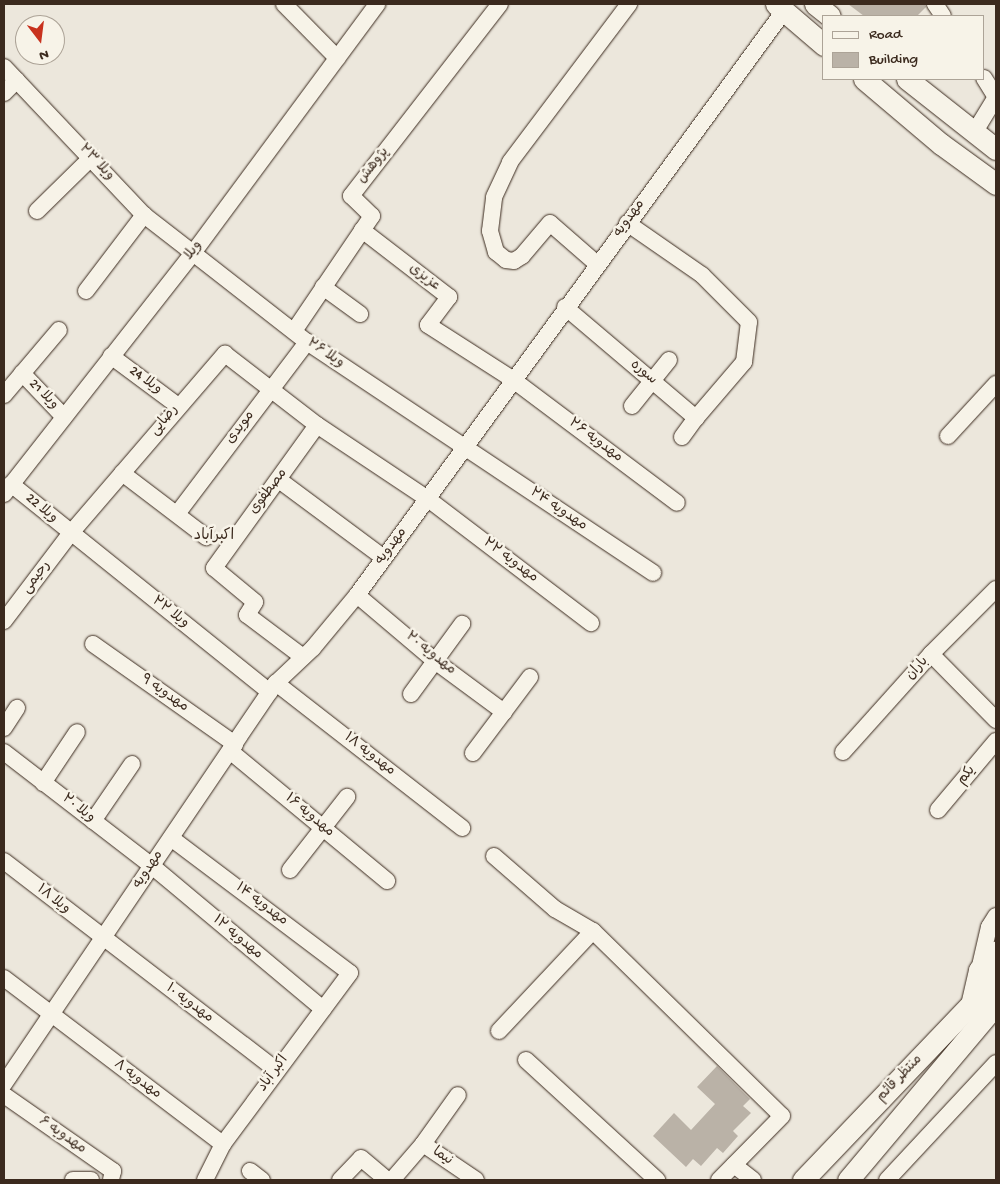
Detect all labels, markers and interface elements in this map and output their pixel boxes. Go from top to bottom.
north arrow [15,15,65,65]
legend [822,15,985,80]
text: Road [869,26,902,44]
text: N [37,45,50,63]
text: Building [869,51,918,69]
street label: ویلا ۲۳ [75,141,117,185]
street label: پژوهش [355,145,393,187]
street label: مهدویه [611,197,649,241]
street label: ویلا [181,238,207,264]
street label: عزیزی [405,261,443,295]
street label: ویلا ۲۶ [303,335,347,373]
street label: سوره [626,357,660,389]
street label: ویلا 24 [125,363,165,399]
street label: ویلا 21 [24,376,62,414]
street label: رضایی [147,402,183,440]
street label: مویدی [223,408,259,448]
street label: مهدویه ۲۶ [565,415,625,467]
street label: مصطفوی [246,466,292,518]
street label: مهدویه ۲۴ [526,485,590,535]
street label: ویلا 22 [21,491,61,527]
street label: مهدویه [373,525,411,569]
district label: اکبرآباد [194,528,234,546]
street label: مهدویه ۲۲ [479,535,541,587]
street label: رحیمی [19,558,55,598]
street label: ویلا ۲۲ [148,593,192,633]
street label: مهدویه ۲۰ [402,629,458,679]
street label: باران [903,654,933,684]
street label: مهدویه ۹ [137,672,191,716]
street label: مهدویه ۱۸ [340,730,398,780]
street label: یکم [954,763,980,789]
street label: ویلا ۲۰ [58,791,98,827]
street label: مهدویه ۱۶ [281,791,337,841]
street label: مهدویه [130,848,168,892]
street label: مهدویه ۱۴ [232,880,290,930]
street label: ویلا ۱۸ [33,882,73,918]
street label: مهدویه ۱۲ [209,912,265,964]
street label: مهدویه ۱۰ [162,981,216,1027]
street label: منتظر قائم [874,1052,926,1106]
street label: اکبر آباد [255,1053,293,1095]
street label: مهدویه ۸ [110,1057,164,1103]
street label: مهدویه ۶ [35,1114,89,1158]
street label: نیما [429,1144,455,1170]

